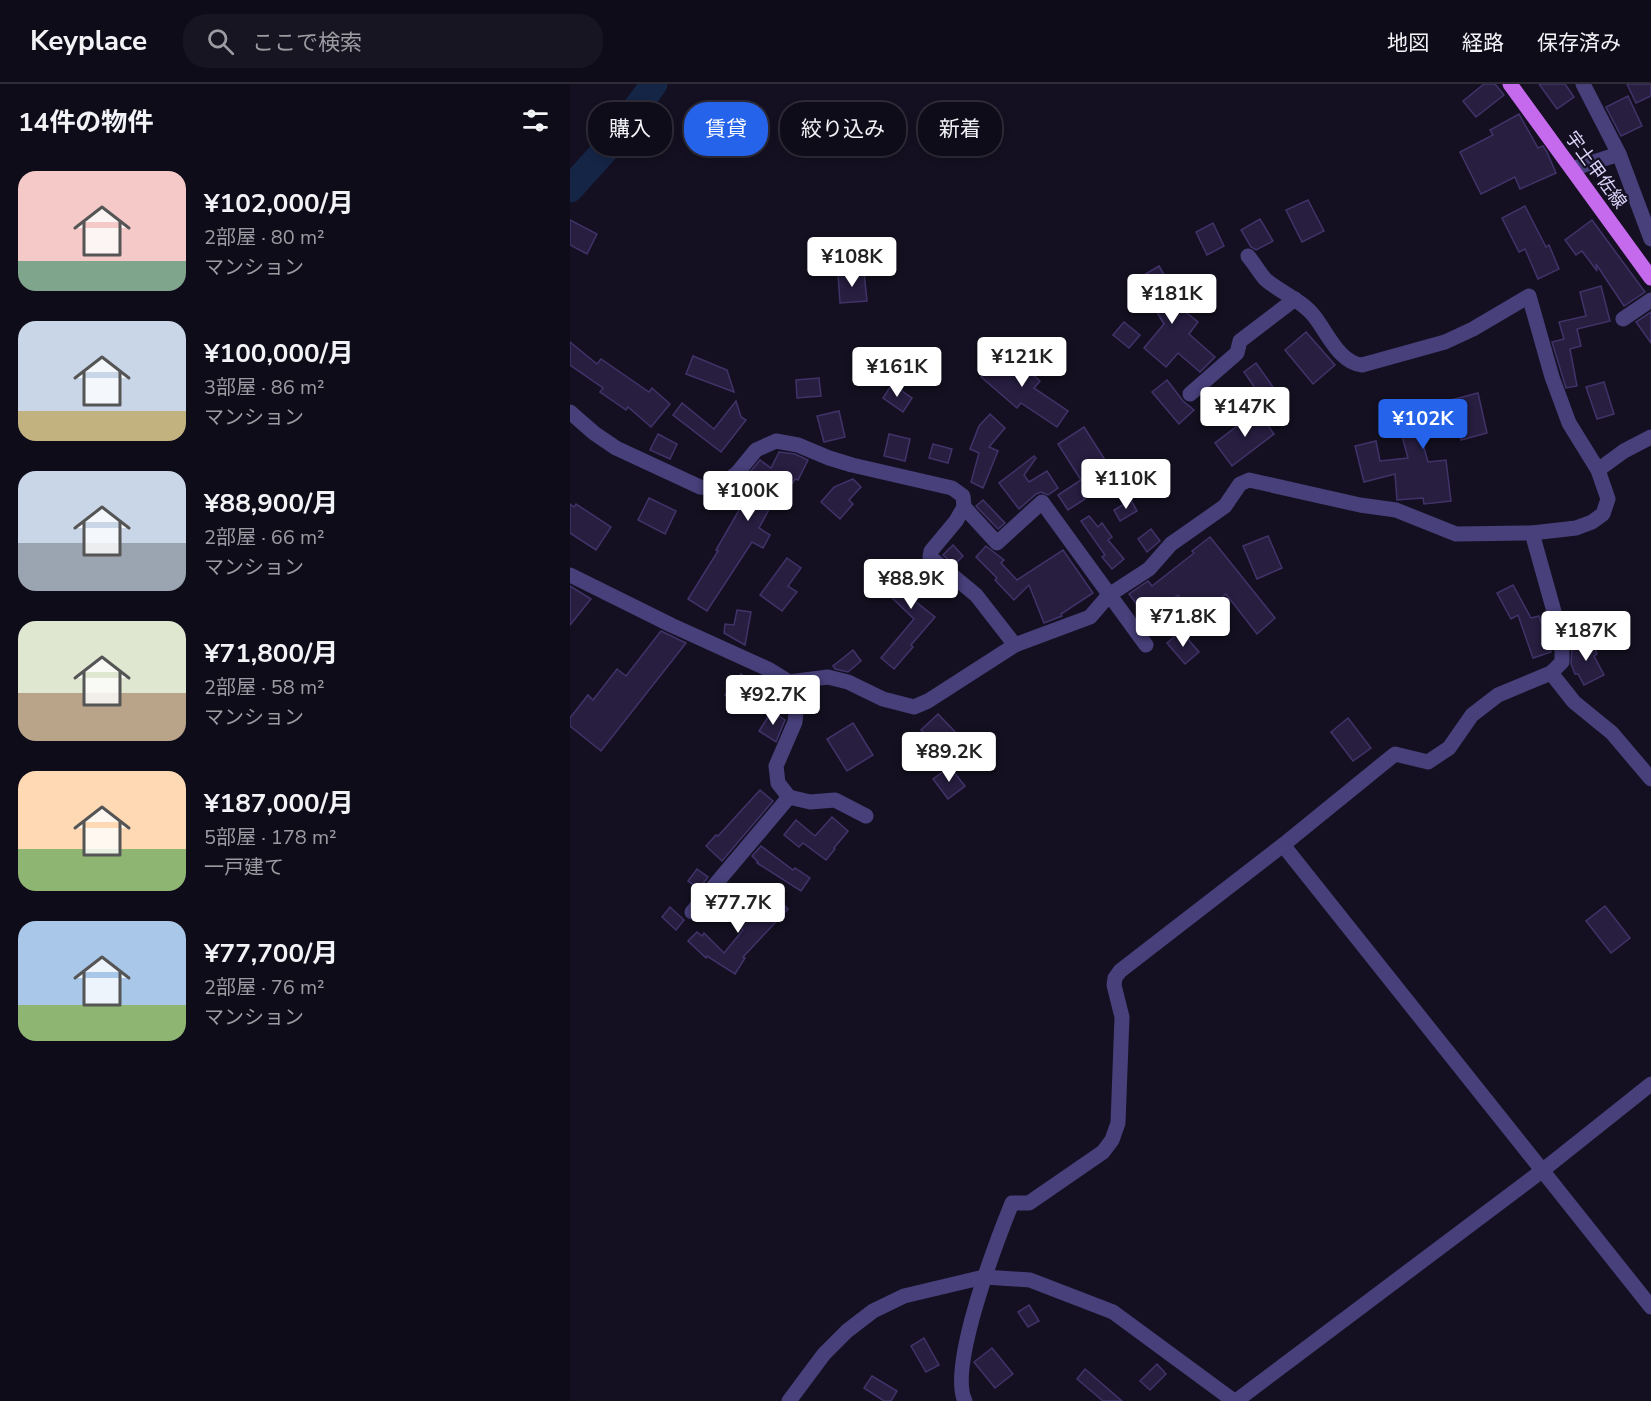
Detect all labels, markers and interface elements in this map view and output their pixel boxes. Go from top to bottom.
search box [183,14,603,68]
text: Keyplace [30,22,147,60]
icon: search [204,25,237,58]
text: ここで検索 [252,28,362,58]
text: 地図 [1387,29,1429,57]
text: 経路 [1462,29,1504,57]
text: 保存済み [1537,29,1621,57]
chip: 購入 [588,102,672,156]
chip: 賃貸 [684,102,768,156]
chip: 絞り込み [780,102,906,156]
chip: 新着 [918,102,1002,156]
icon: filters [519,104,552,137]
text: 14件の物件 [18,105,153,140]
street label: 宇土甲佐線 [1560,127,1632,213]
text: ¥102,000/月 [204,186,354,221]
icon: home [66,195,138,267]
text: 2部屋 · 80 m² [204,224,325,251]
pin: ¥108K [810,237,894,288]
text: ¥108K [821,243,883,270]
text: マンション [204,254,304,281]
pin: ¥181K [1130,274,1214,325]
text: ¥181K [1141,280,1203,307]
text: ¥100,000/月 [204,336,354,371]
pin: ¥121K [980,337,1064,388]
text: ¥121K [991,343,1053,370]
icon: home [66,345,138,417]
pin: ¥161K [855,347,939,398]
text: ¥161K [866,353,928,380]
text: 3部屋 · 86 m² [204,374,325,401]
pin: ¥147K [1203,387,1287,438]
text: ¥147K [1214,393,1276,420]
pin: ¥102K [1381,399,1465,450]
text: マンション [204,404,304,431]
text: ¥102K [1392,405,1454,432]
pin: ¥110K [1084,459,1168,510]
text: ¥110K [1095,465,1157,492]
pin: ¥100K [706,471,790,522]
text: ¥100K [717,477,779,504]
text: ¥88,900/月 [204,486,338,521]
icon: home [66,495,138,567]
text: 2部屋 · 66 m² [204,524,325,551]
text: マンション [204,554,304,581]
pin: ¥88.9K [862,559,960,610]
text: ¥88.9K [878,565,944,592]
pin: ¥71.8K [1134,597,1232,648]
text: ¥71.8K [1150,603,1216,630]
pin: ¥187K [1544,611,1628,662]
text: ¥187K [1555,617,1617,644]
text: ¥71,800/月 [204,636,338,671]
icon: home [66,645,138,717]
text: 2部屋 · 58 m² [204,674,325,701]
pin: ¥92.7K [724,675,822,726]
text: ¥92.7K [740,681,806,708]
text: マンション [204,704,304,731]
pin: ¥89.2K [900,732,998,783]
text: ¥89.2K [916,738,982,765]
text: ¥187,000/月 [204,786,354,821]
icon: home [66,795,138,867]
text: 5部屋 · 178 m² [204,824,337,851]
text: 一戸建て [204,854,284,881]
pin: ¥77.7K [689,883,787,934]
text: ¥77.7K [705,889,771,916]
text: ¥77,700/月 [204,936,338,971]
icon: home [66,945,138,1017]
text: 2部屋 · 76 m² [204,974,325,1001]
text: マンション [204,1004,304,1031]

